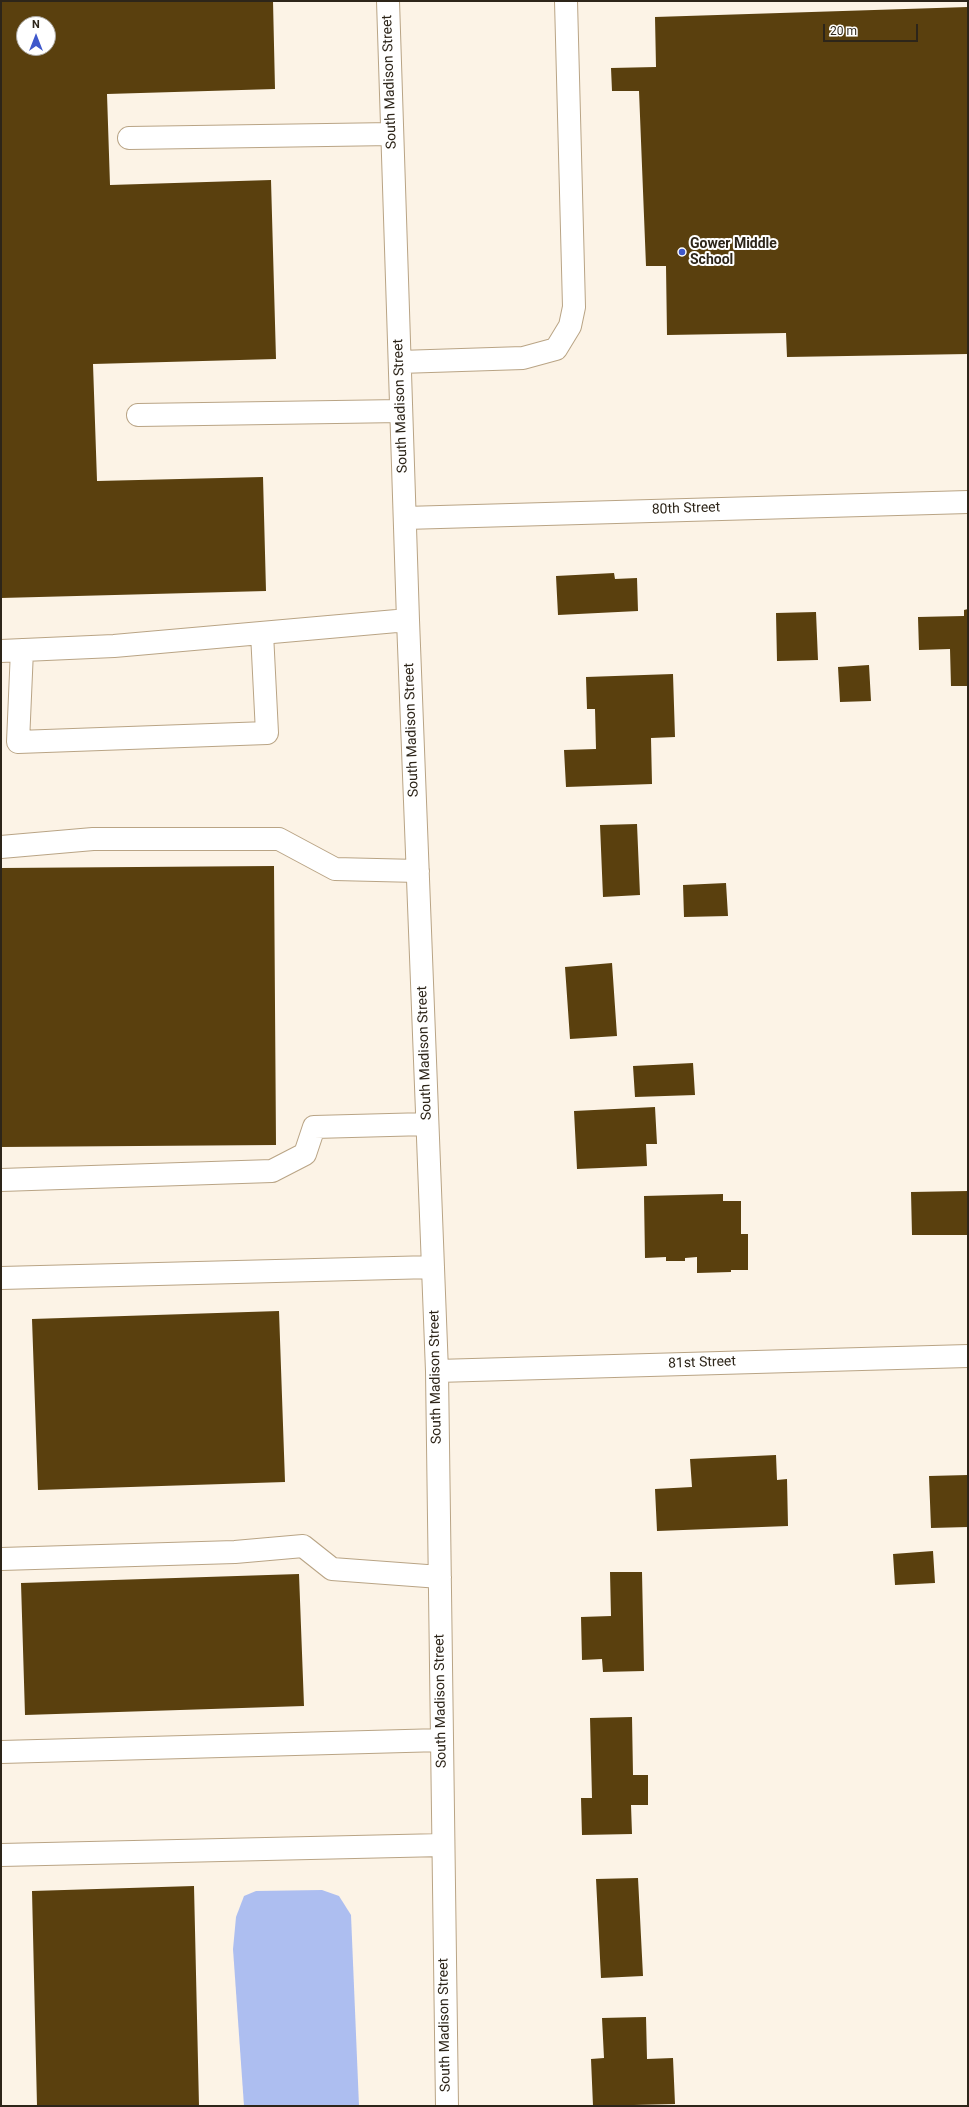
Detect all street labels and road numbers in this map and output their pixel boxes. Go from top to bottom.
street label: South Madison Street [379,15,401,149]
street label: South Madison Street [390,339,412,473]
street label: 80th Street [652,499,720,519]
street label: South Madison Street [401,663,423,797]
street label: South Madison Street [414,986,436,1120]
street label: South Madison Street [426,1310,446,1444]
street label: 81st Street [668,1353,736,1373]
street label: South Madison Street [431,1634,451,1768]
street label: South Madison Street [435,1958,455,2092]

